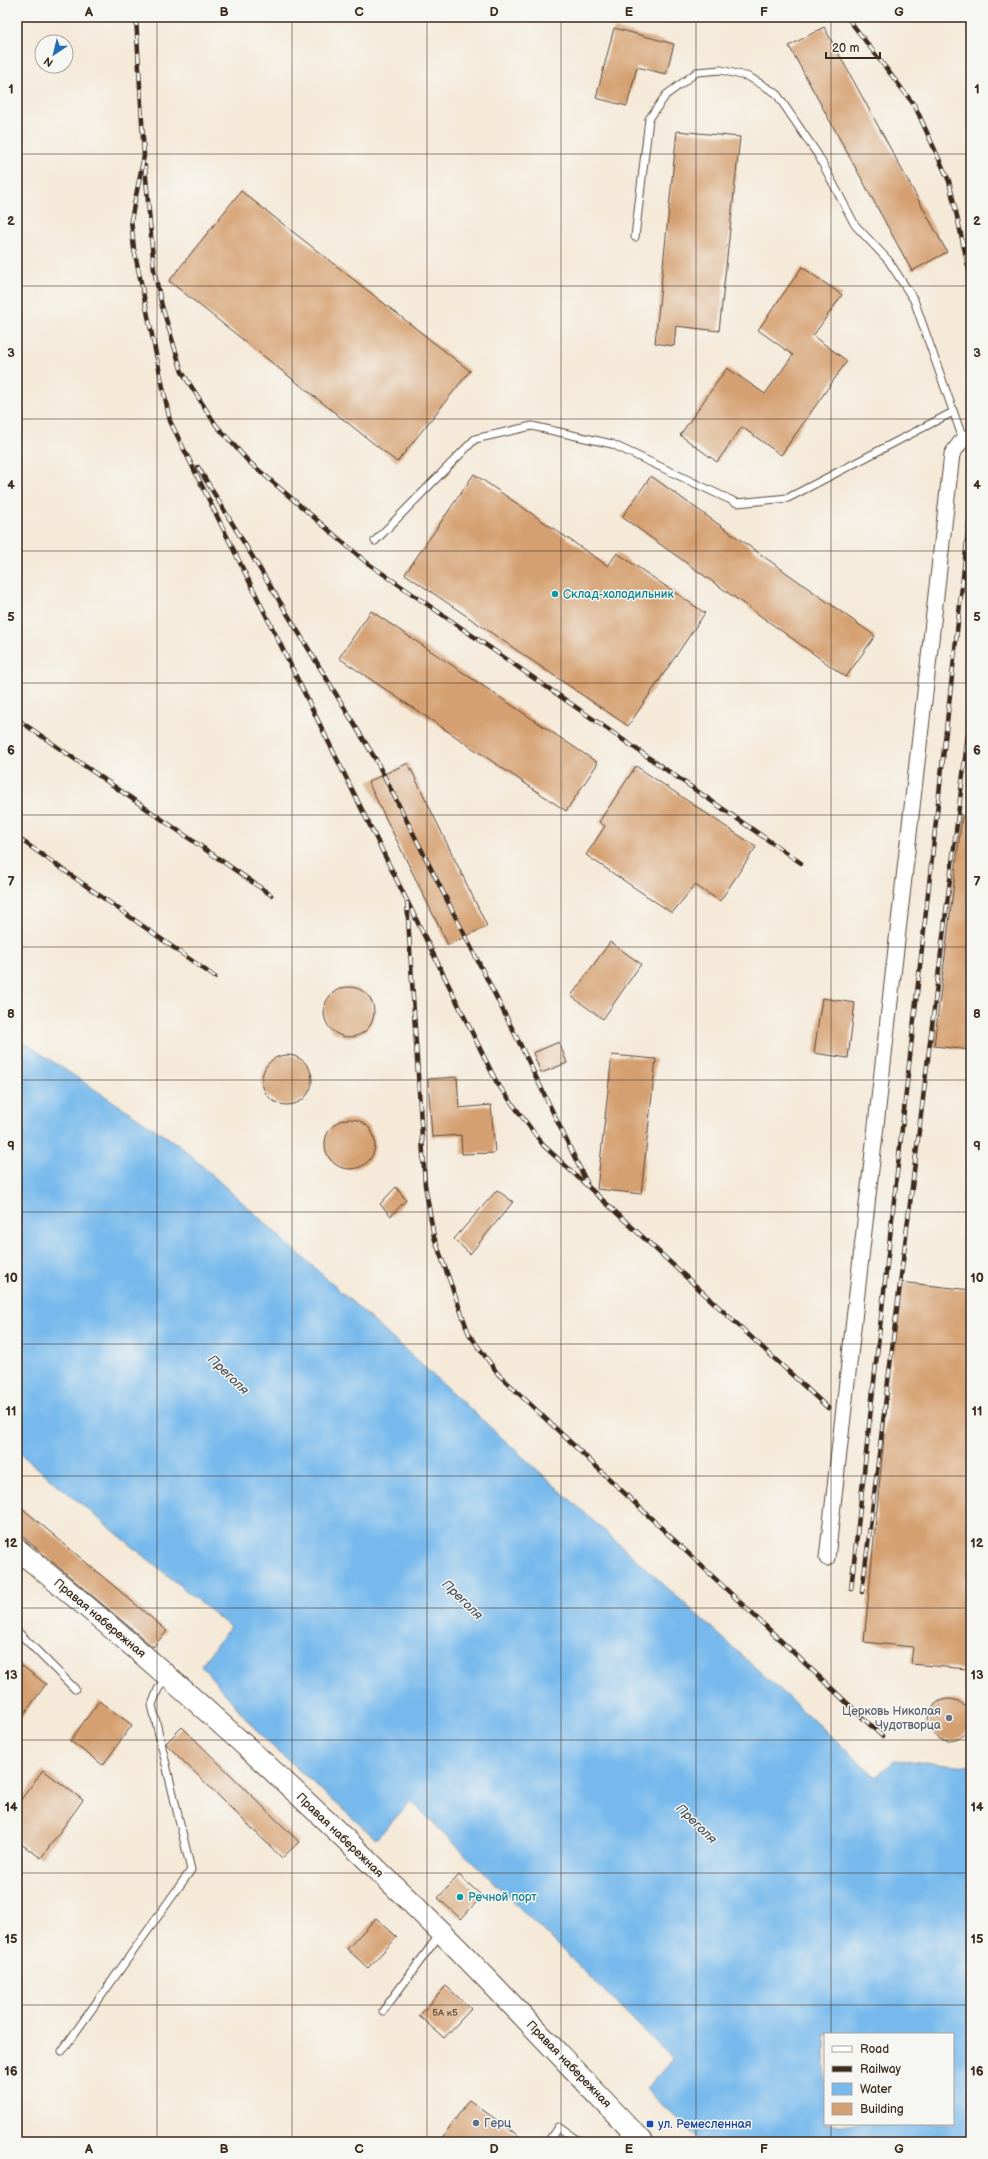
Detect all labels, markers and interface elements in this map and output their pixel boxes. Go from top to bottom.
text: A [84,4,93,20]
text: B [219,4,229,20]
text: C [354,4,364,20]
text: D [489,4,499,20]
text: E [625,4,634,20]
text: F [760,4,768,20]
text: G [894,4,904,20]
north arrow [34,34,74,74]
scale bar [826,34,880,60]
text: 20 m [832,41,859,56]
text: N [41,54,56,69]
text: 1 [8,81,14,97]
text: 1 [974,81,980,97]
text: 2 [7,213,15,229]
text: 2 [973,213,981,229]
text: 3 [7,345,15,361]
text: 3 [973,345,981,361]
text: 4 [7,477,15,493]
text: 4 [973,477,981,493]
place label: Склад-холодильник [563,587,675,602]
marker: Склад-холодильник [550,589,560,599]
text: 5 [7,609,15,625]
text: 5 [973,609,981,625]
text: 6 [7,742,15,758]
text: 6 [973,742,981,758]
text: 7 [7,874,15,890]
text: 7 [973,874,981,890]
text: 8 [7,1006,15,1022]
text: 8 [973,1006,981,1022]
text: 9 [7,1138,15,1154]
text: 9 [973,1138,981,1154]
text: 10 [4,1270,18,1286]
text: 10 [970,1270,984,1286]
water label: Преголя [204,1351,253,1399]
text: 11 [6,1403,16,1419]
text: 11 [972,1403,982,1419]
text: 12 [4,1535,18,1551]
text: 12 [970,1535,984,1551]
street label: Правая набережная [51,1575,149,1662]
water label: Преголя [438,1576,487,1624]
text: 13 [4,1667,18,1683]
text: 13 [970,1667,984,1683]
place label: Церковь Николая Чудотворца [842,1704,941,1733]
marker: Церковь Николая Чудотворца [944,1713,954,1723]
street label: Правая набережная [293,1790,387,1881]
text: 14 [4,1799,18,1815]
text: 14 [970,1799,984,1815]
water label: Преголя [672,1800,721,1848]
place label: Речной порт [468,1890,537,1905]
marker: Речной порт [455,1892,465,1902]
text: 15 [5,1931,18,1947]
text: 15 [971,1931,984,1947]
house number: 5А к5 [432,2007,458,2019]
street label: Правая набережная [523,2018,614,2111]
legend [824,2033,954,2125]
text: Road [860,2042,889,2057]
text: Railway [860,2062,902,2077]
text: 16 [4,2063,18,2079]
text: 16 [970,2063,984,2079]
text: Water [860,2082,892,2097]
text: Building [860,2102,904,2117]
place label: Герц [484,2116,511,2131]
place label: ул. Ремесленная [658,2117,752,2132]
marker: Герц [471,2118,481,2128]
marker: ул. Ремесленная [645,2119,655,2129]
text: A [84,2141,93,2157]
text: B [219,2141,229,2157]
text: C [354,2141,364,2157]
text: D [489,2141,499,2157]
text: E [625,2141,634,2157]
text: F [760,2141,768,2157]
text: G [894,2141,904,2157]

